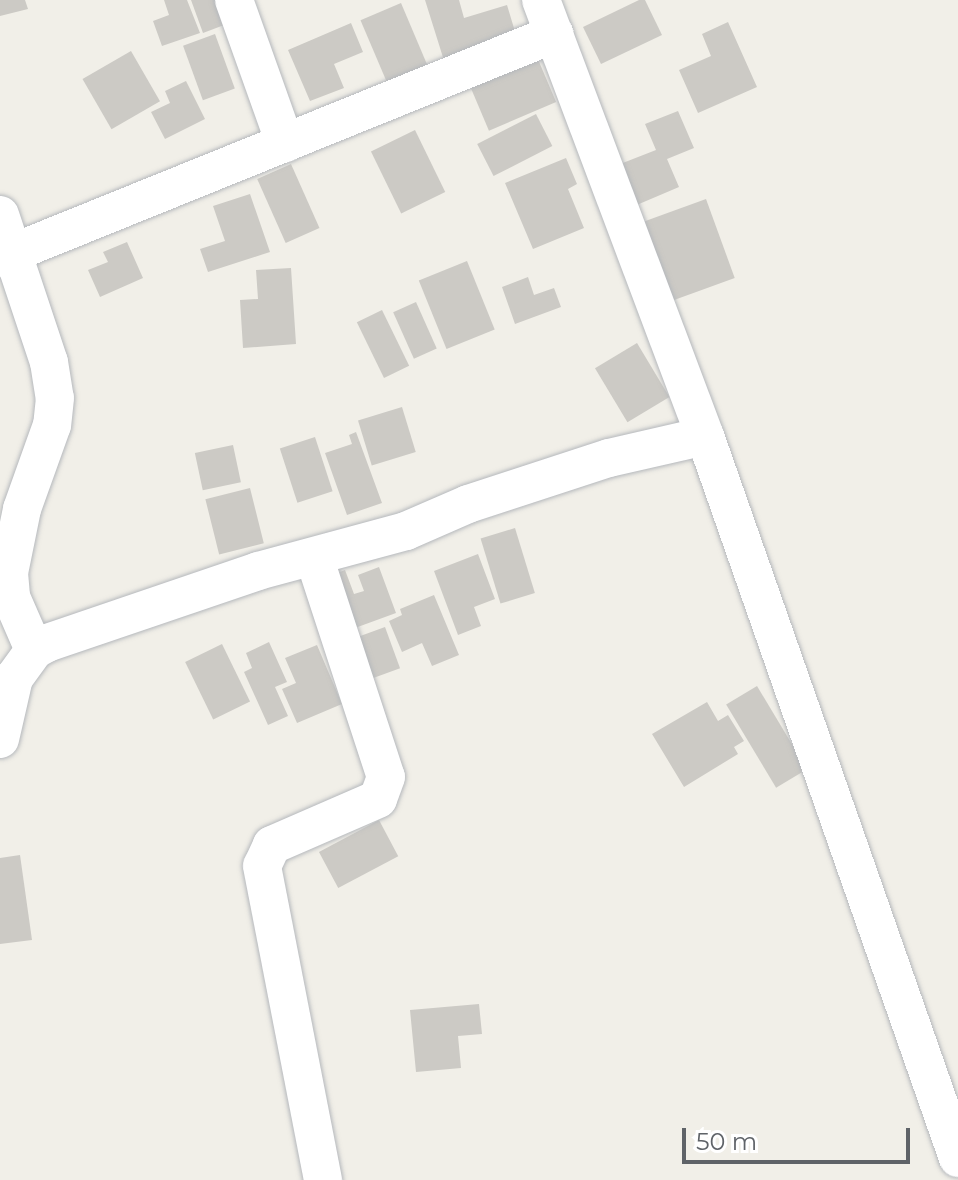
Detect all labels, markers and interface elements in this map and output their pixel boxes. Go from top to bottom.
scale bar [686,1112,914,1162]
text: 50 m [696,1127,757,1156]

